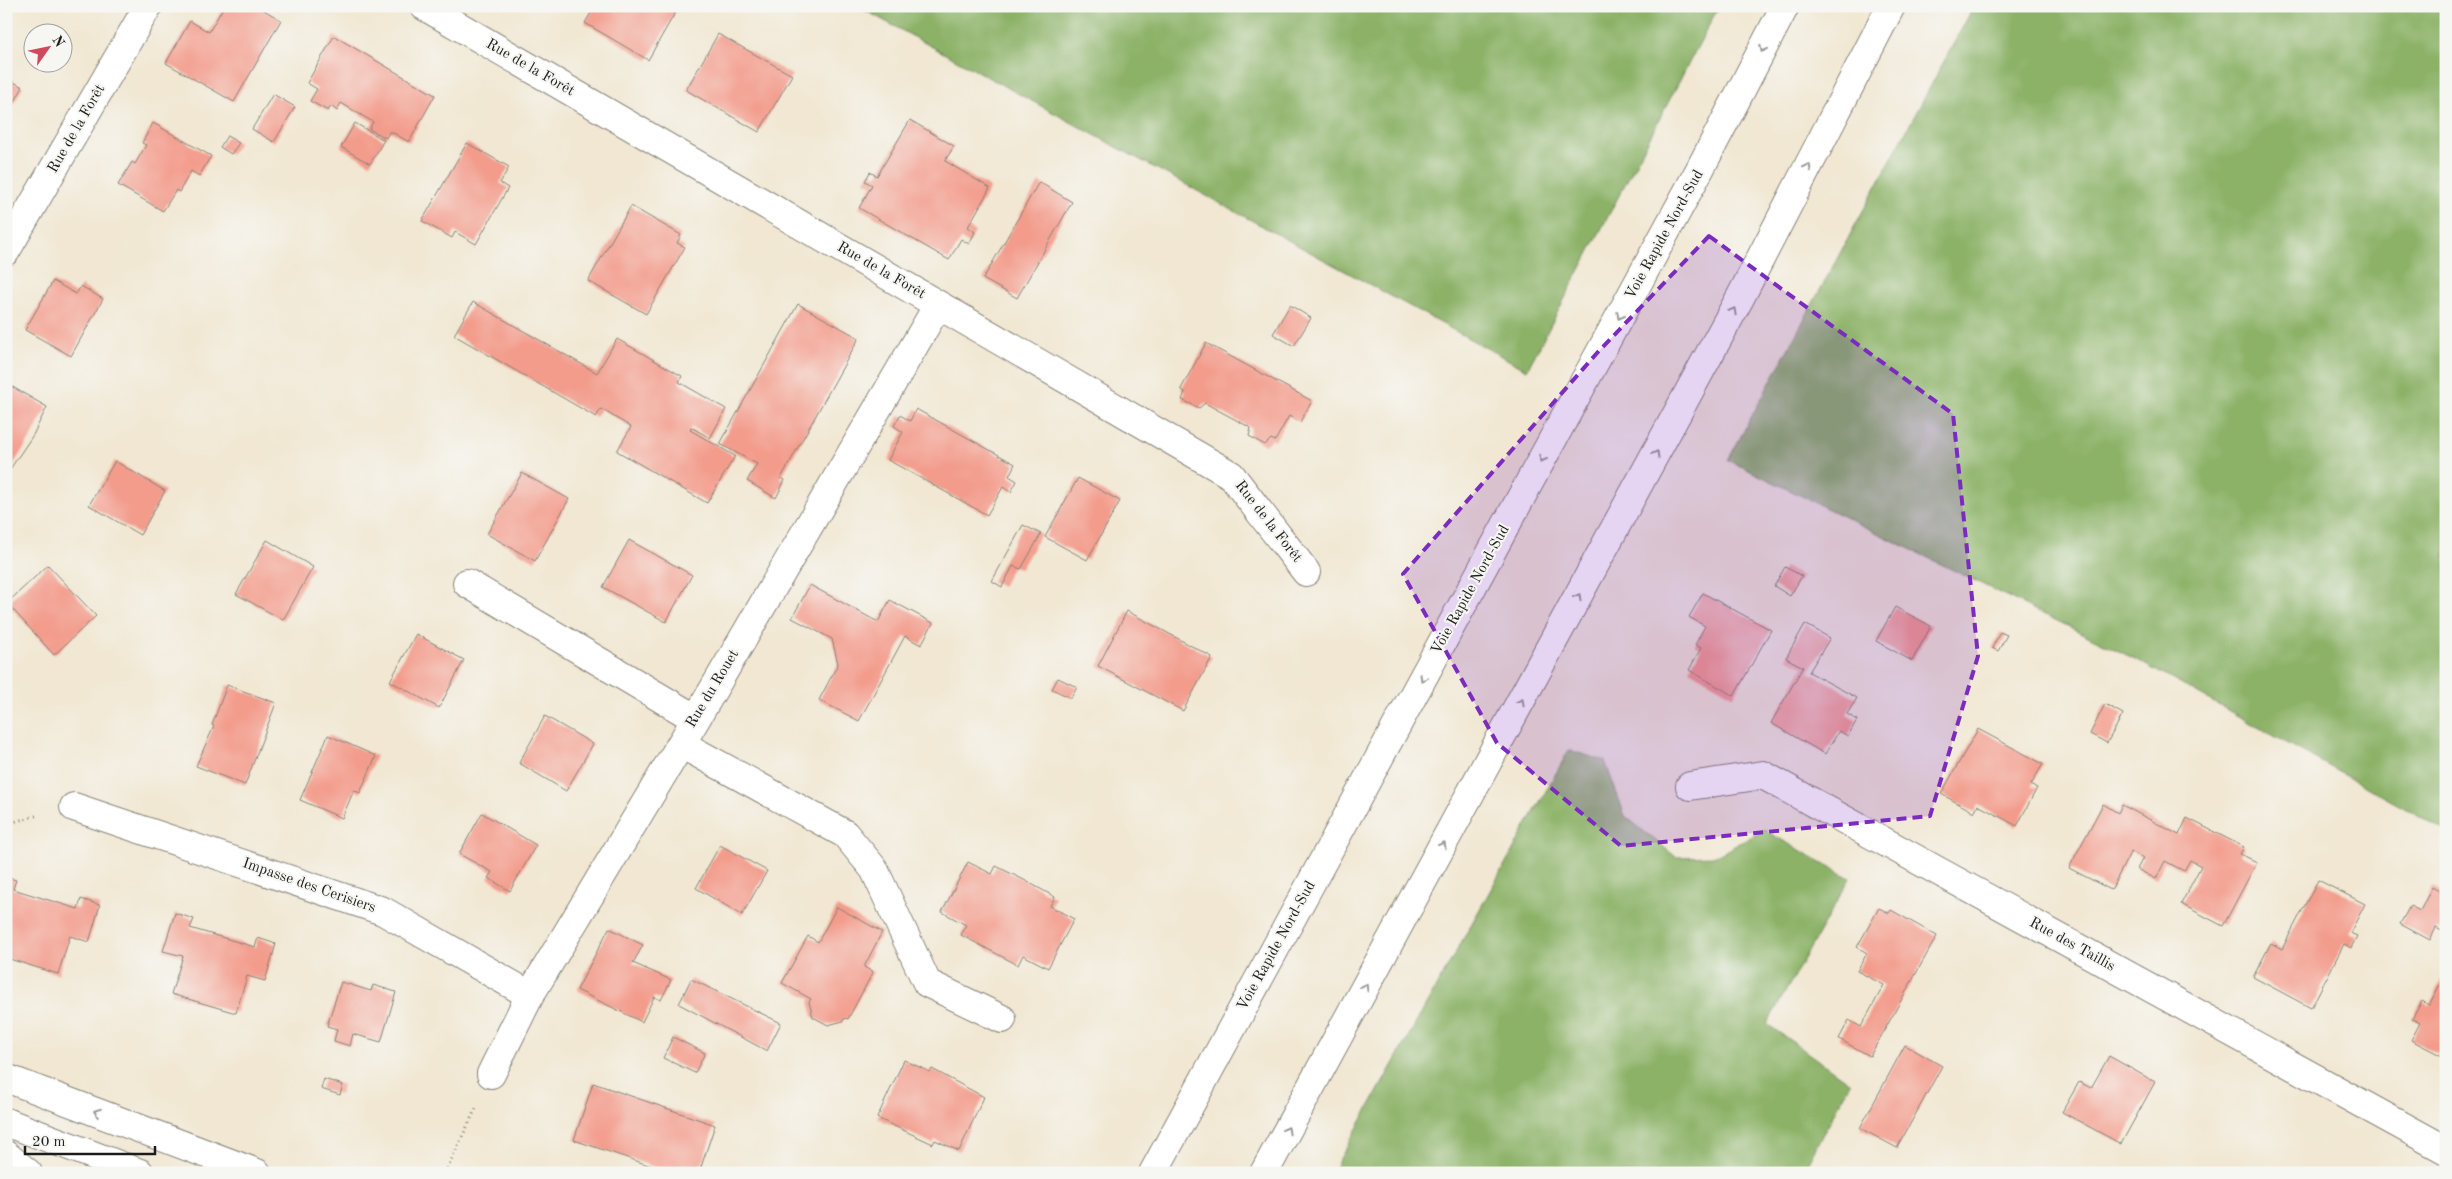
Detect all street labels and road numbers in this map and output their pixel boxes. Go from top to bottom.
street label: Rue de la Forêt [483,37,577,99]
street label: Rue de la Forêt [46,82,108,176]
street label: Voie Rapide Nord-Sud [1623,168,1707,302]
street label: Rue de la Forêt [834,240,928,302]
street label: Rue de la Forêt [1232,478,1304,566]
street label: Voie Rapide Nord-Sud [1429,523,1513,657]
street label: Rue du Rouet [684,647,742,731]
street label: Impasse des Cerisiers [240,856,378,916]
street label: Voie Rapide Nord-Sud [1235,879,1319,1013]
street label: Rue des Taillis [2027,915,2117,975]

